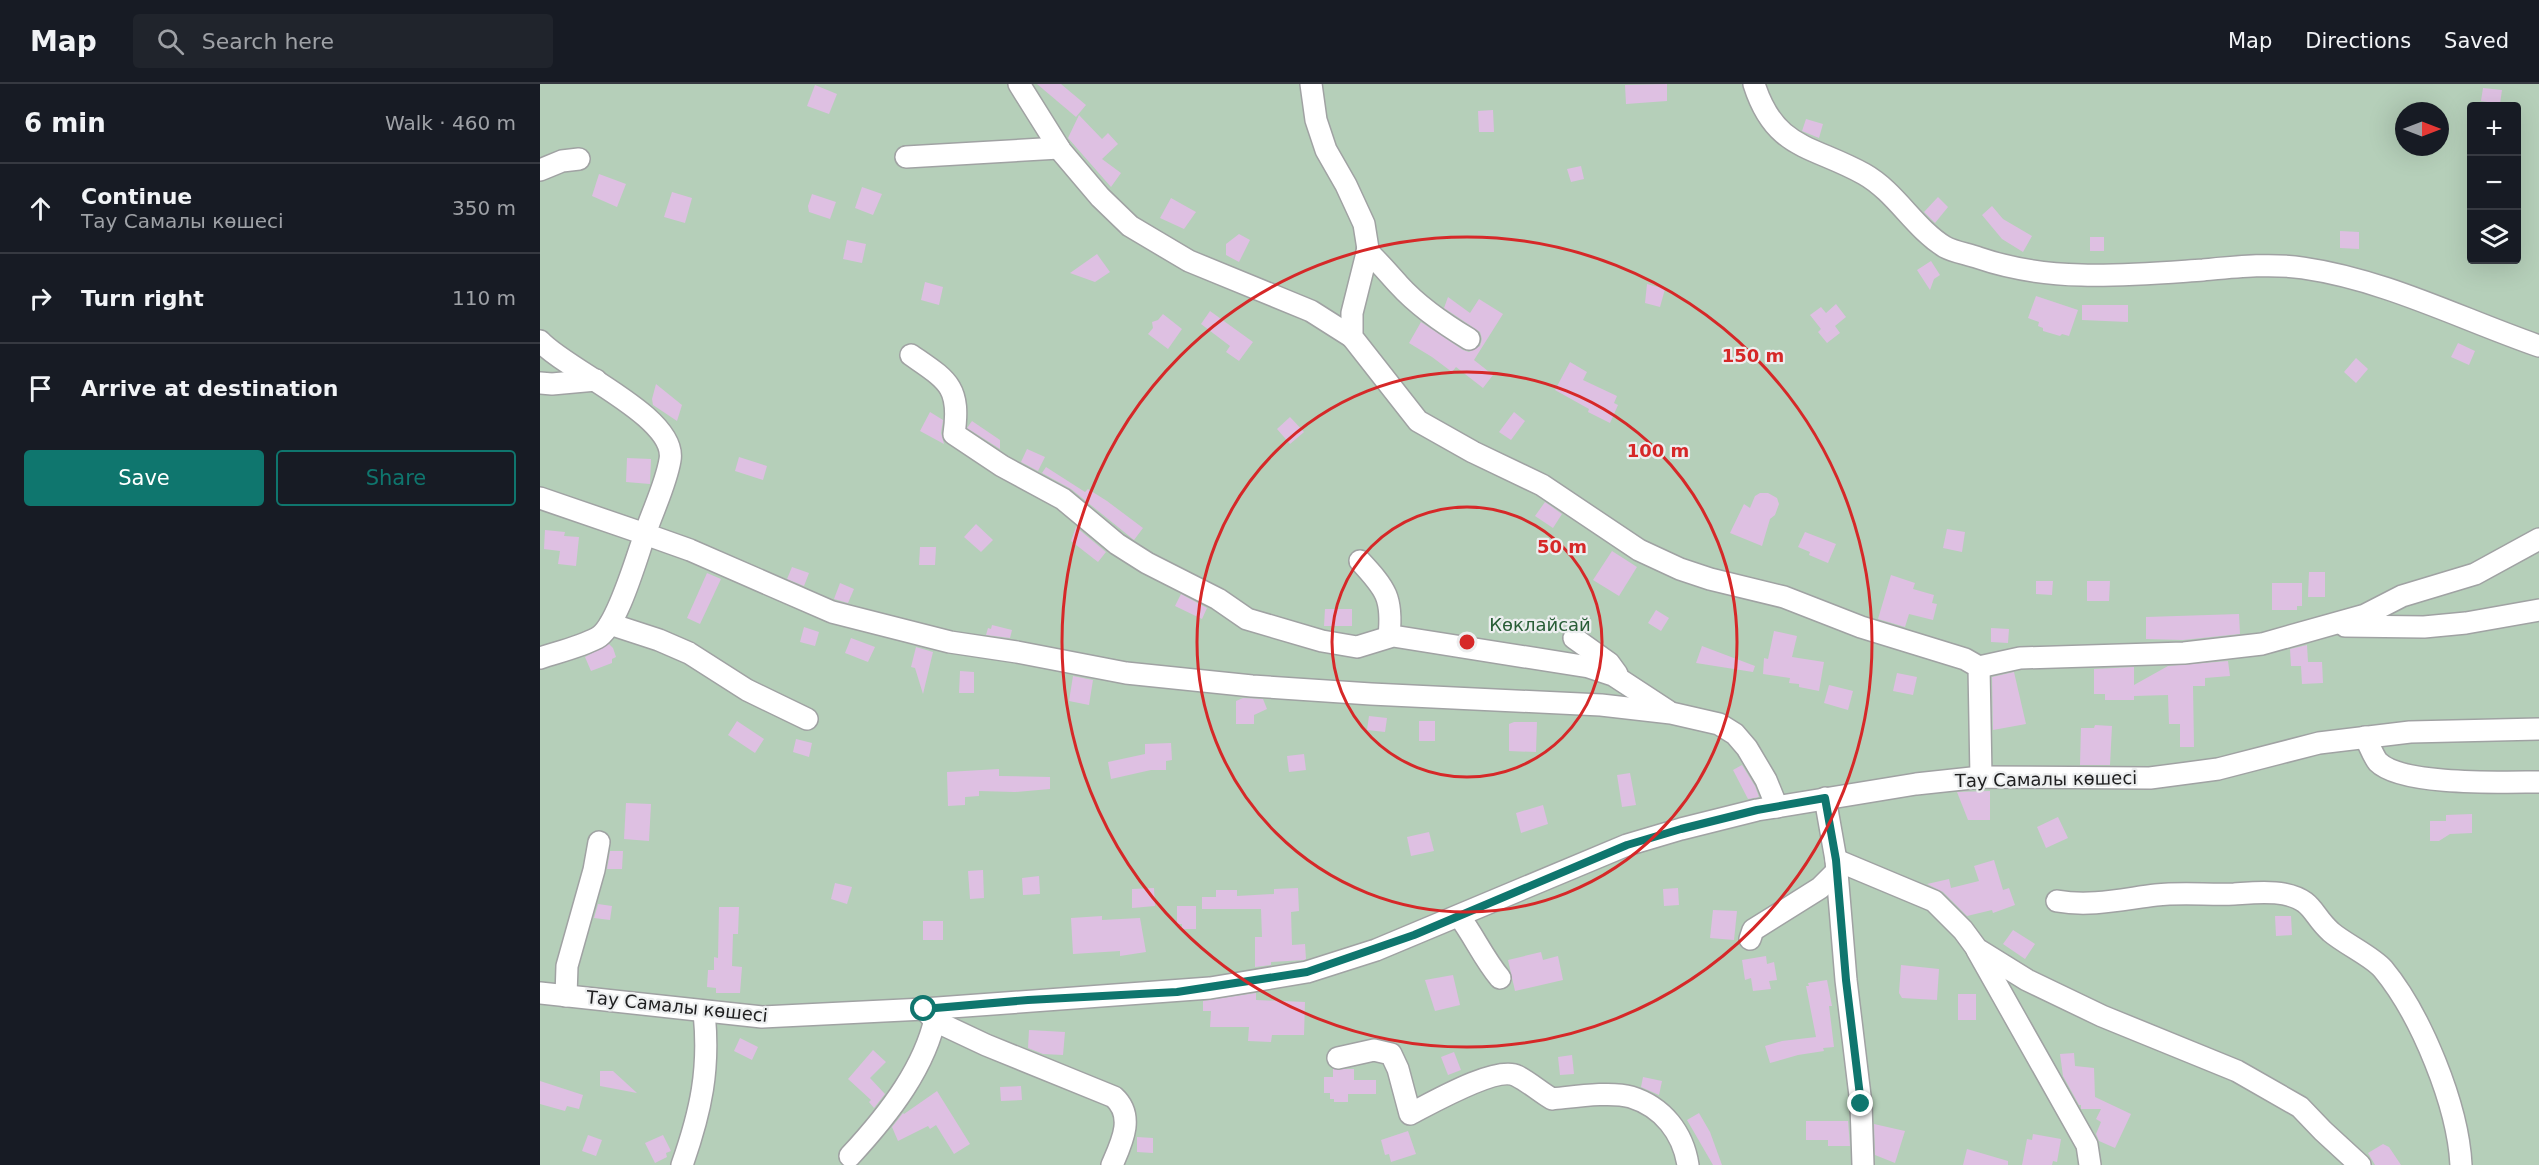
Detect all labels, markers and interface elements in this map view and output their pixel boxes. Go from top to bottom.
search box [133,14,553,68]
text: Map [30,25,97,58]
icon: search [154,25,187,58]
text: Search here [202,29,334,54]
text: Map [2228,29,2272,53]
text: Directions [2305,29,2411,53]
text: Saved [2444,29,2509,53]
north arrow [2395,102,2449,156]
map controls [2467,102,2521,264]
button: + [2467,102,2521,156]
text: 6 min [24,108,106,138]
text: Walk · 460 m [385,111,516,135]
button: − [2467,156,2521,210]
text: Continue [81,184,192,209]
icon: ahead [24,192,57,225]
text: 350 m [452,196,516,220]
text: Тау Самалы көшесі [81,209,284,233]
button: layers [2467,210,2521,264]
icon: right [24,282,57,315]
text: Turn right [81,286,204,311]
text: 110 m [452,286,516,310]
text: 150 m [1722,345,1784,366]
icon: arrive [24,372,57,405]
text: Arrive at destination [81,376,338,401]
text: 100 m [1627,440,1689,461]
button: Save [24,450,264,506]
button: Share [276,450,516,506]
text: 50 m [1537,536,1587,557]
park label: Көклайсай [1489,614,1591,635]
centre of rings [1457,632,1477,652]
street label: Тау Самалы көшесі [1954,767,2137,791]
street label: Тау Самалы көшесі [584,986,769,1026]
route start [910,995,936,1021]
route end [1847,1090,1873,1116]

